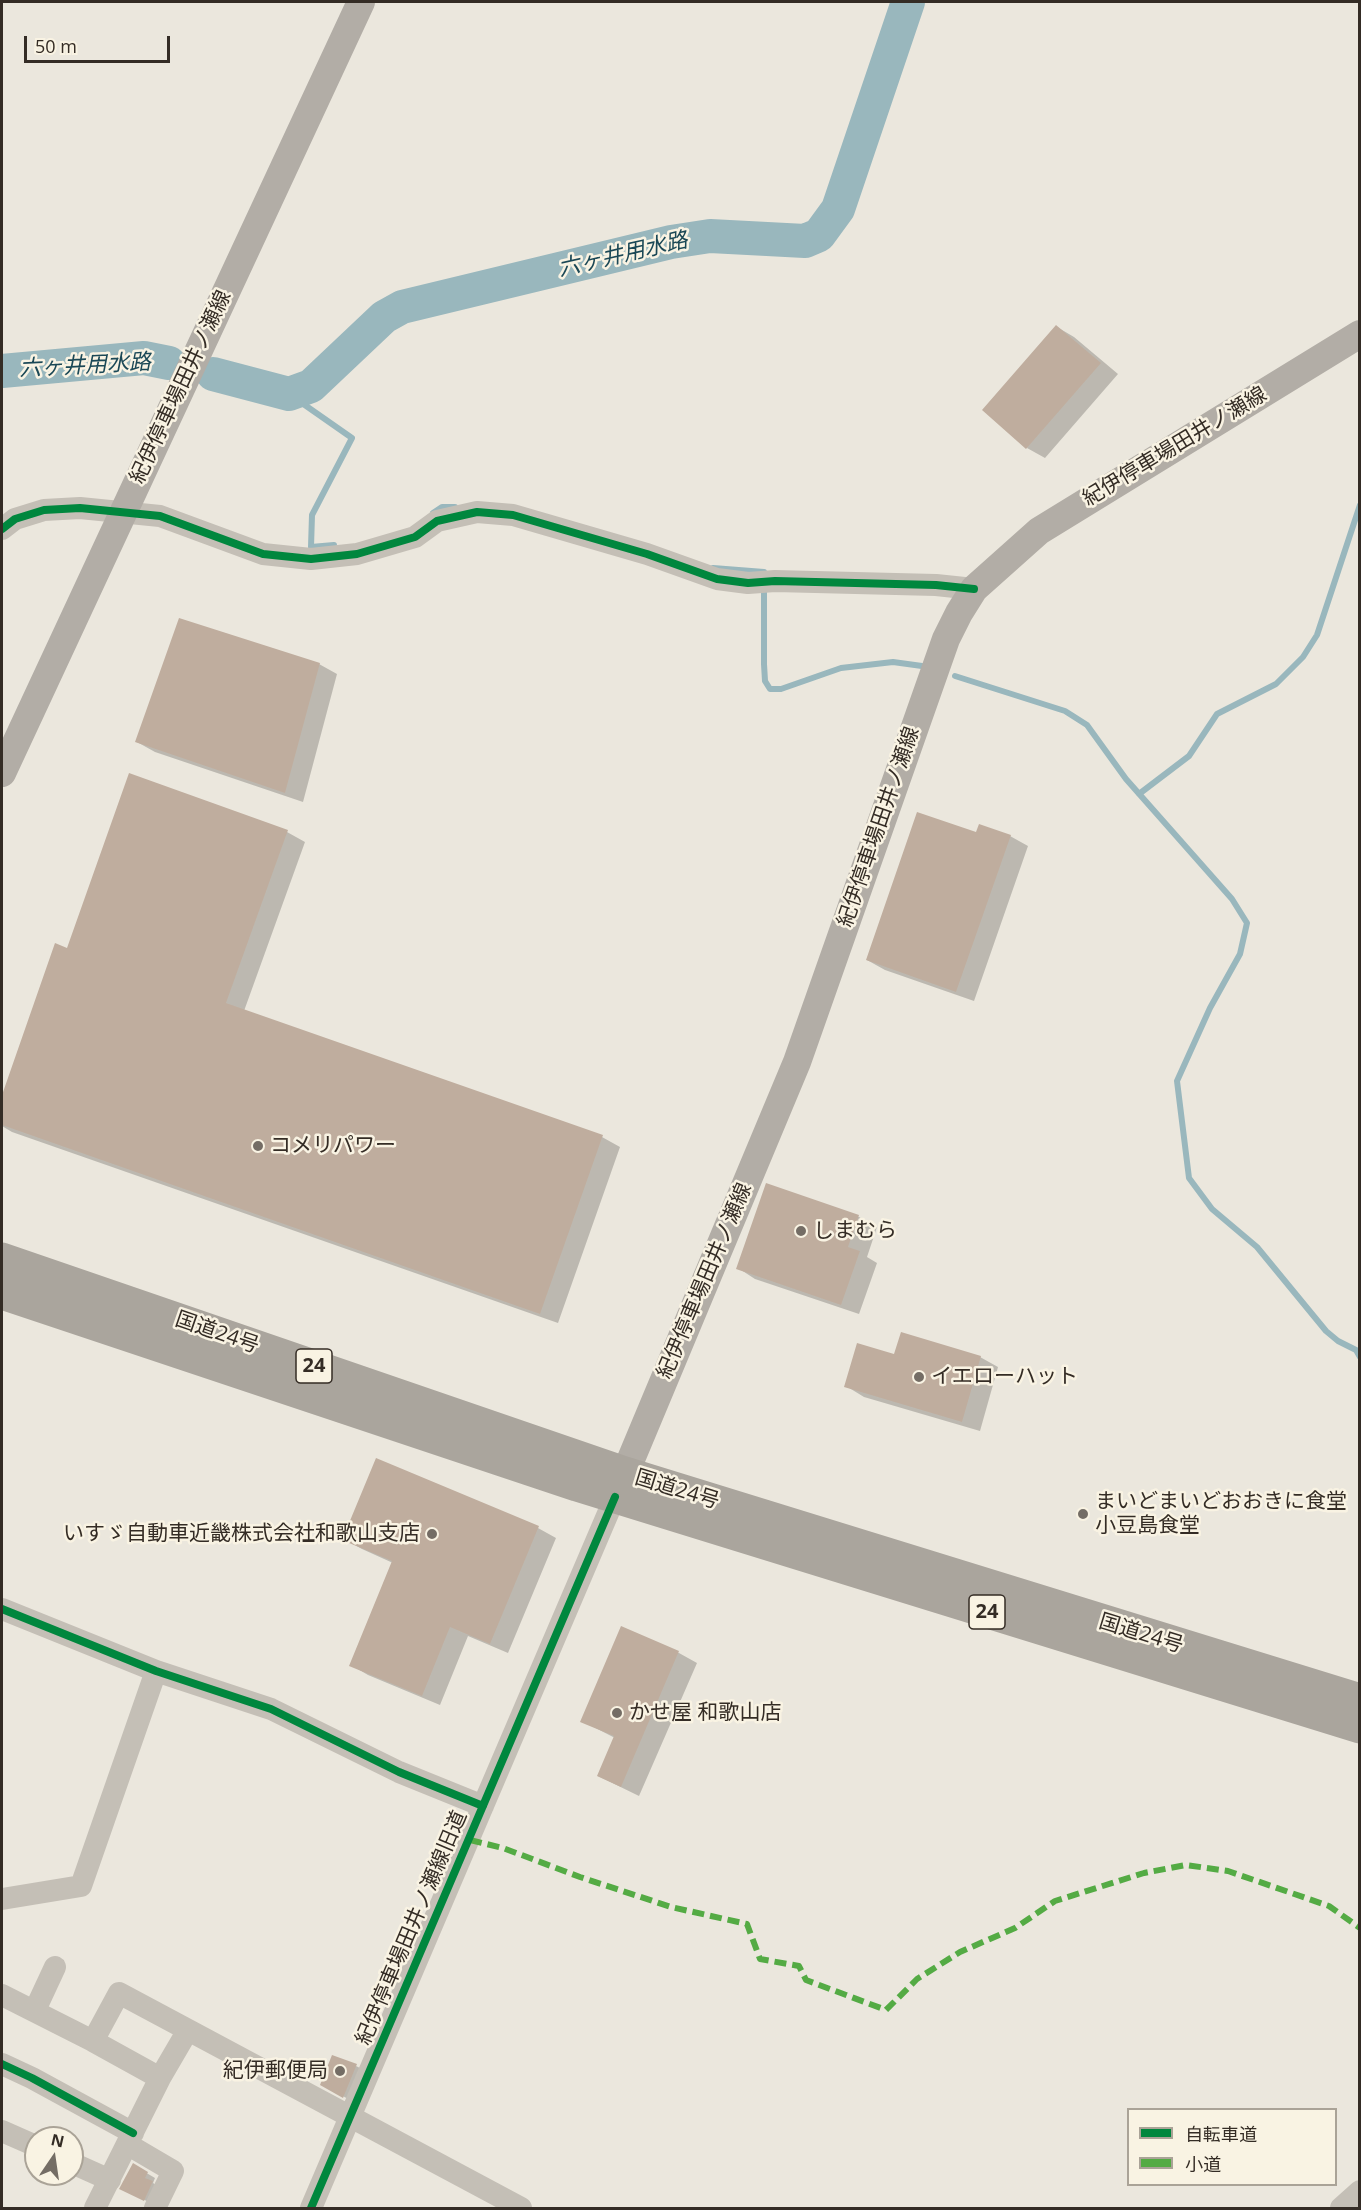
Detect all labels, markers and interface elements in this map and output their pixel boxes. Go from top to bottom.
scale bar [27,24,172,62]
text: 50 m [35,34,77,58]
water label: 六ヶ井用水路 [556,227,690,283]
street label: 紀伊停車場田井ノ瀬線 [125,287,237,487]
water label: 六ヶ井用水路 [18,349,152,383]
street label: 紀伊停車場田井ノ瀬線 [1079,382,1271,512]
street label: 紀伊停車場田井ノ瀬線 [833,724,925,930]
place label: コメリパワー [270,1133,396,1159]
marker: コメリパワー [251,1139,265,1153]
street label: 紀伊停車場田井ノ瀬線 [652,1179,758,1383]
place label: しまむら [813,1218,897,1244]
marker: しまむら [794,1224,808,1238]
street label: 国道24号 [172,1307,262,1359]
road number: 24 [296,1349,332,1383]
place label: イエローハット [931,1364,1078,1390]
marker: イエローハット [912,1370,926,1384]
street label: 国道24号 [632,1465,722,1515]
place label: まいどまいどおおきに食堂 小豆島食堂 [1095,1489,1347,1539]
marker: まいどまいどおおきに食堂 小豆島食堂 [1076,1507,1090,1521]
place label: いすゞ自動車近畿株式会社和歌山支店 [63,1521,420,1547]
marker: いすゞ自動車近畿株式会社和歌山支店 [425,1527,439,1541]
road number: 24 [969,1595,1005,1629]
street label: 国道24号 [1096,1609,1186,1659]
place label: かせ屋 和歌山店 [629,1700,781,1726]
marker: かせ屋 和歌山店 [610,1706,624,1720]
street label: 紀伊停車場田井ノ瀬線旧道 [351,1807,473,2049]
place label: 紀伊郵便局 [223,2058,328,2084]
marker: 紀伊郵便局 [333,2064,347,2078]
legend [1127,2108,1337,2186]
text: 自転車道 [1185,2122,1257,2146]
north arrow [24,2126,84,2186]
text: N [49,2128,66,2153]
text: 小道 [1185,2152,1221,2176]

